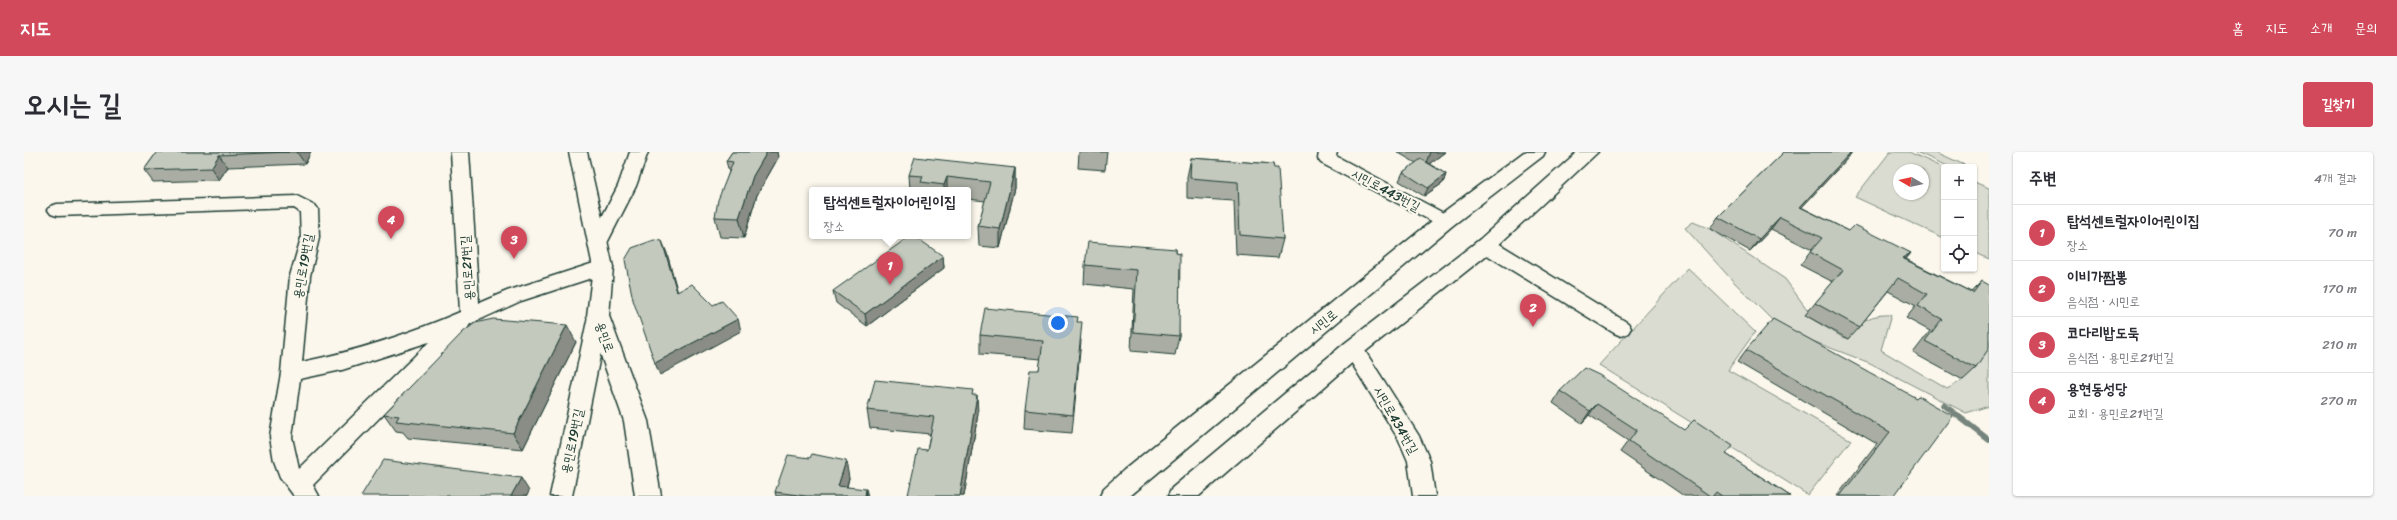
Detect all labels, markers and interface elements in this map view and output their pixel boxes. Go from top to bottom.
text: 지도 [20,12,51,45]
text: 홈 [2232,16,2243,41]
text: 지도 [2265,16,2288,41]
text: 소개 [2310,16,2332,41]
text: 문의 [2354,16,2377,41]
text: 오시는 길 [24,80,121,129]
button: 길찾기 [2303,82,2373,127]
street label: 시민로443번길 [1347,162,1425,218]
text: 주변 [2029,163,2056,193]
north arrow [1893,164,1929,200]
map controls [1941,164,1977,272]
button: + [1941,164,1977,200]
text: 4개 결과 [2314,167,2357,190]
popup [809,187,971,239]
text: 탑석센트럴자이어린이집 [824,189,956,215]
button: − [1941,200,1977,236]
pin: 4 [378,206,404,239]
text: 탑석센트럴자이어린이집 [2067,208,2200,234]
text: 장소 [824,215,845,238]
text: 1 [2039,221,2045,244]
text: 70 m [2328,221,2357,244]
pin: 3 [501,226,527,259]
street label: 용민로19번길 [286,232,320,300]
text: 장소 [2067,234,2088,257]
street label: 용민로21번길 [453,235,481,301]
button: locate [1941,236,1977,272]
pin: 1 [877,252,903,285]
text: 이비가짬뽕 [2067,264,2127,290]
text: 2 [2038,277,2046,300]
text: 170 m [2322,277,2357,300]
text: 음식점 · 시민로 [2067,290,2140,313]
pin: 2 [1520,294,1546,327]
street label: 시민로 [1304,303,1342,341]
your location [1048,313,1068,333]
street label: 용민로 [589,318,621,356]
text: 코다리밥도둑 [2067,320,2139,346]
text: 3 [2038,333,2046,356]
text: 210 m [2322,333,2357,356]
text: 음식점 · 용민로21번길 [2067,346,2174,369]
text: 용현동성당 [2067,376,2127,402]
street label: 시민로434번길 [1367,381,1425,459]
text: 4 [2038,389,2046,412]
text: 270 m [2320,389,2357,412]
text: 교회 · 용민로21번길 [2067,402,2164,425]
street label: 용민로19번길 [554,406,590,476]

